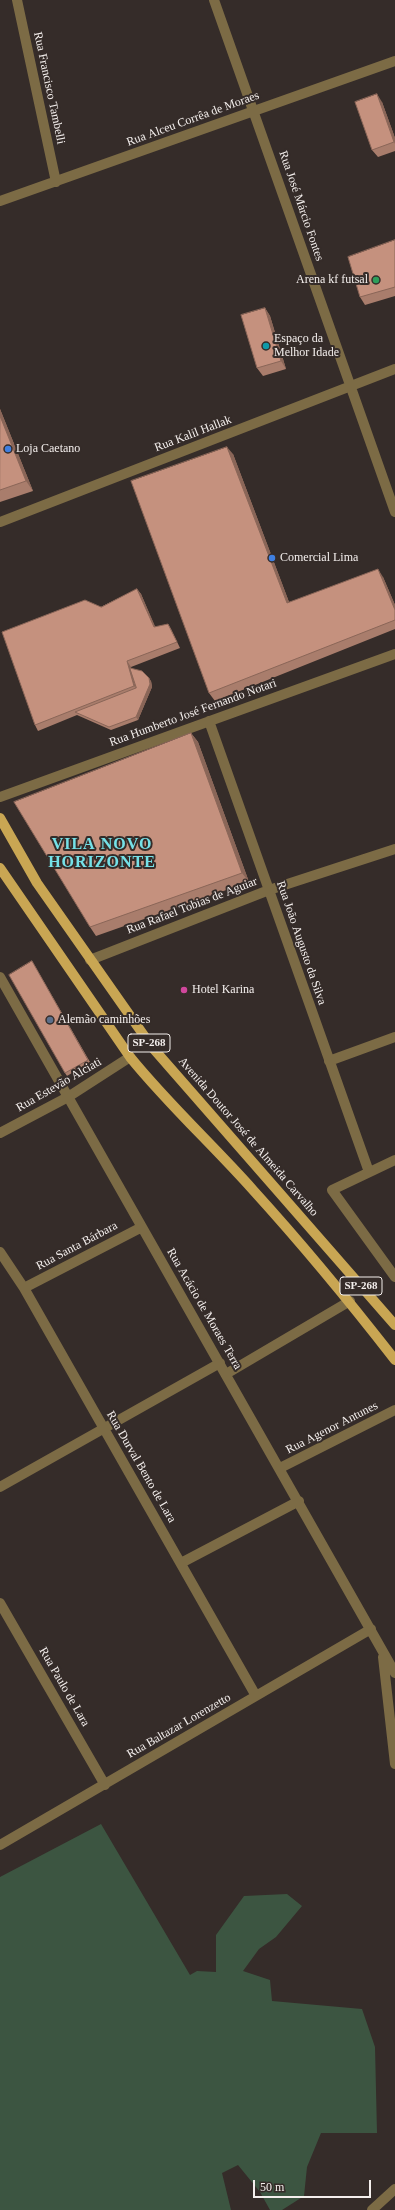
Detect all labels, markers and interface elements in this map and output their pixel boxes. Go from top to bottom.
street label: Rua Francisco Tambelli [30,31,68,145]
street label: Rua Alceu Corrêa de Moraes [125,88,261,150]
street label: Rua José Márcio Fontes [275,149,327,263]
place label: Arena kf futsal [296,273,368,287]
marker: Arena kf futsal [371,275,381,285]
place label: Espaço da Melhor Idade [274,332,339,360]
marker: Espaço da Melhor Idade [261,341,271,351]
street label: Rua Kalil Hallak [152,413,234,455]
place label: Loja Caetano [16,442,80,456]
marker: Loja Caetano [3,444,13,454]
place label: Comercial Lima [280,551,358,565]
marker: Comercial Lima [267,553,277,563]
street label: Rua Humberto José Fernando Notari [108,676,278,750]
district label: VILA NOVO HORIZONTE [48,835,156,873]
street label: Rua Rafael Tobias de Aguiar [124,874,260,938]
street label: Rua João Augusto da Silva [273,879,329,1007]
place label: Hotel Karina [192,983,254,997]
marker: Hotel Karina [179,985,189,995]
place label: Alemão caminhões [58,1013,150,1027]
marker: Alemão caminhões [45,1015,55,1025]
road number: SP-268 [128,1034,170,1052]
street label: Rua Estevão Alciati [14,1055,104,1115]
street label: Avenida Doutor José de Almeida Carvalho [175,1055,321,1219]
street label: Rua Santa Bárbara [34,1219,120,1273]
street label: Rua Acácio de Moraes Terra [163,1246,245,1372]
road number: SP-268 [340,1277,382,1295]
street label: Rua Agenor Antunes [284,1399,380,1457]
street label: Rua Durval Bento de Lara [103,1409,179,1525]
street label: Rua Paulo de Lara [36,1645,92,1729]
street label: Rua Baltazar Lorenzetto [125,1690,233,1762]
scale bar [255,2172,373,2198]
text: 50 m [260,2180,284,2194]

